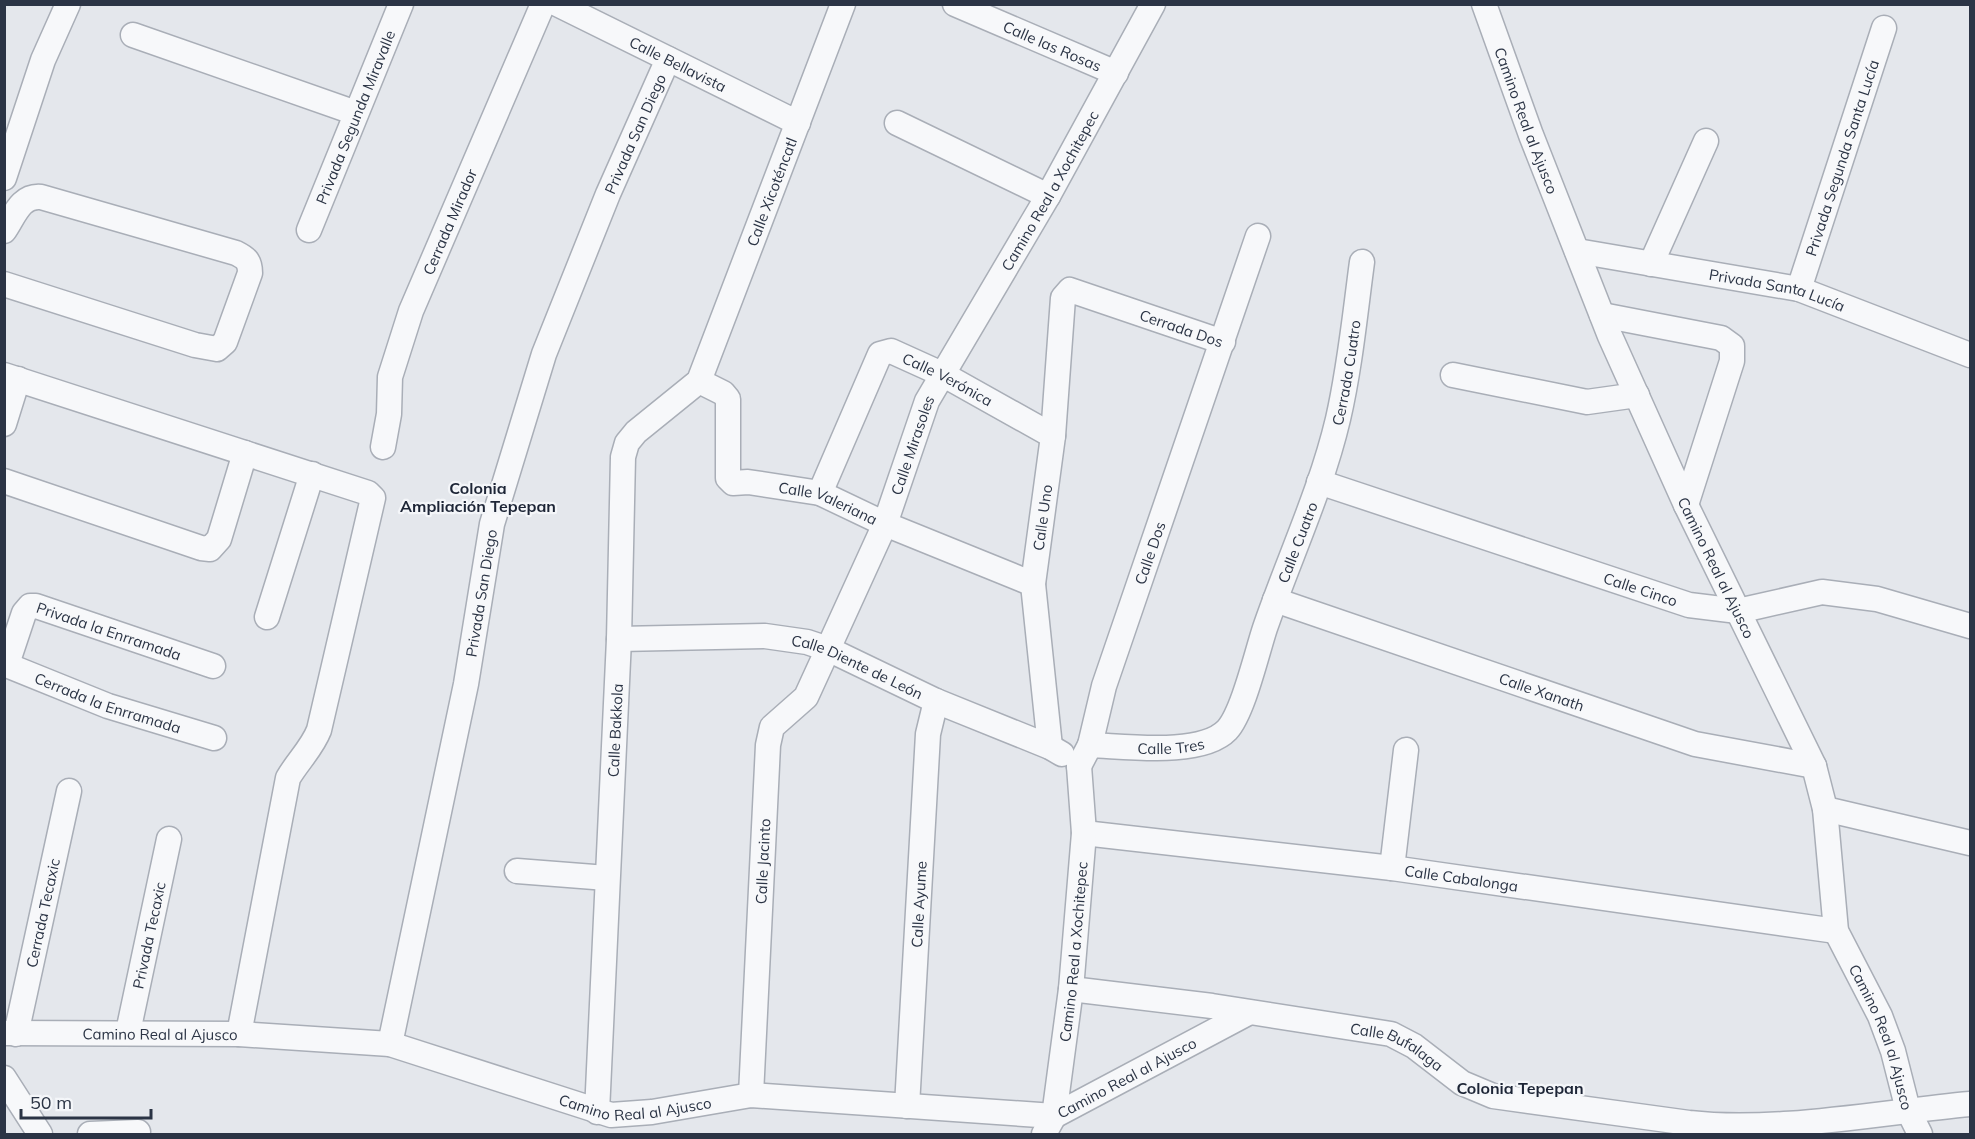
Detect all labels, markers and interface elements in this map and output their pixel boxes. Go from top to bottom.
street label: Calle las Rosas [1000,16,1104,75]
street label: Privada Segunda Miravalle [311,27,399,207]
street label: Calle Bellavista [626,32,730,96]
street label: Camino Real al Ajusco [1491,45,1563,197]
street label: Privada Segunda Santa Lucía [1801,57,1883,258]
street label: Privada San Diego [600,71,670,197]
street label: Camino Real a Xochitepec [997,107,1102,274]
street label: Calle Xicoténcatl [742,135,801,249]
street label: Cerrada Mirador [418,165,481,278]
street label: Privada Santa Lucía [1708,264,1848,315]
street label: Cerrada Dos [1137,305,1226,351]
street label: Cerrada Cuatro [1327,319,1364,427]
street label: Calle Verónica [900,348,996,410]
street label: Calle Mirasoles [886,391,938,497]
street label: Calle Valeriana [777,477,881,529]
district label: Colonia Ampliación Tepepan [400,478,556,516]
street label: Calle Uno [1028,483,1056,552]
street label: Camino Real al Ajusco [1674,494,1759,641]
street label: Calle Cuatro [1273,499,1321,585]
street label: Calle Dos [1130,519,1169,587]
street label: Privada San Diego [461,528,501,658]
street label: Calle Cinco [1601,568,1680,610]
street label: Privada la Enrramada [34,597,184,664]
street label: Calle Diente de León [790,630,926,703]
street label: Cerrada la Enrramada [32,668,183,737]
street label: Calle Xanath [1497,668,1587,715]
street label: Calle Bakkola [603,683,626,778]
street label: Calle Tres [1137,733,1206,758]
street label: Calle Jacinto [751,818,774,905]
street label: Cerrada Tecaxic [21,856,64,969]
street label: Calle Ayume [906,860,930,948]
street label: Calle Cabalonga [1403,860,1519,895]
street label: Camino Real a Xochitepec [1055,861,1091,1043]
street label: Privada Tecaxic [128,880,169,990]
street label: Camino Real al Ajusco [1845,961,1917,1112]
street label: Calle Bufalaga [1349,1018,1447,1075]
street label: Camino Real al Ajusco [82,1024,238,1043]
street label: Camino Real al Ajusco [1054,1033,1200,1122]
district label: Colonia Tepepan [1456,1078,1584,1098]
scale bar [21,1082,152,1120]
street label: Camino Real al Ajusco [557,1089,713,1125]
text: 50 m [30,1091,72,1114]

